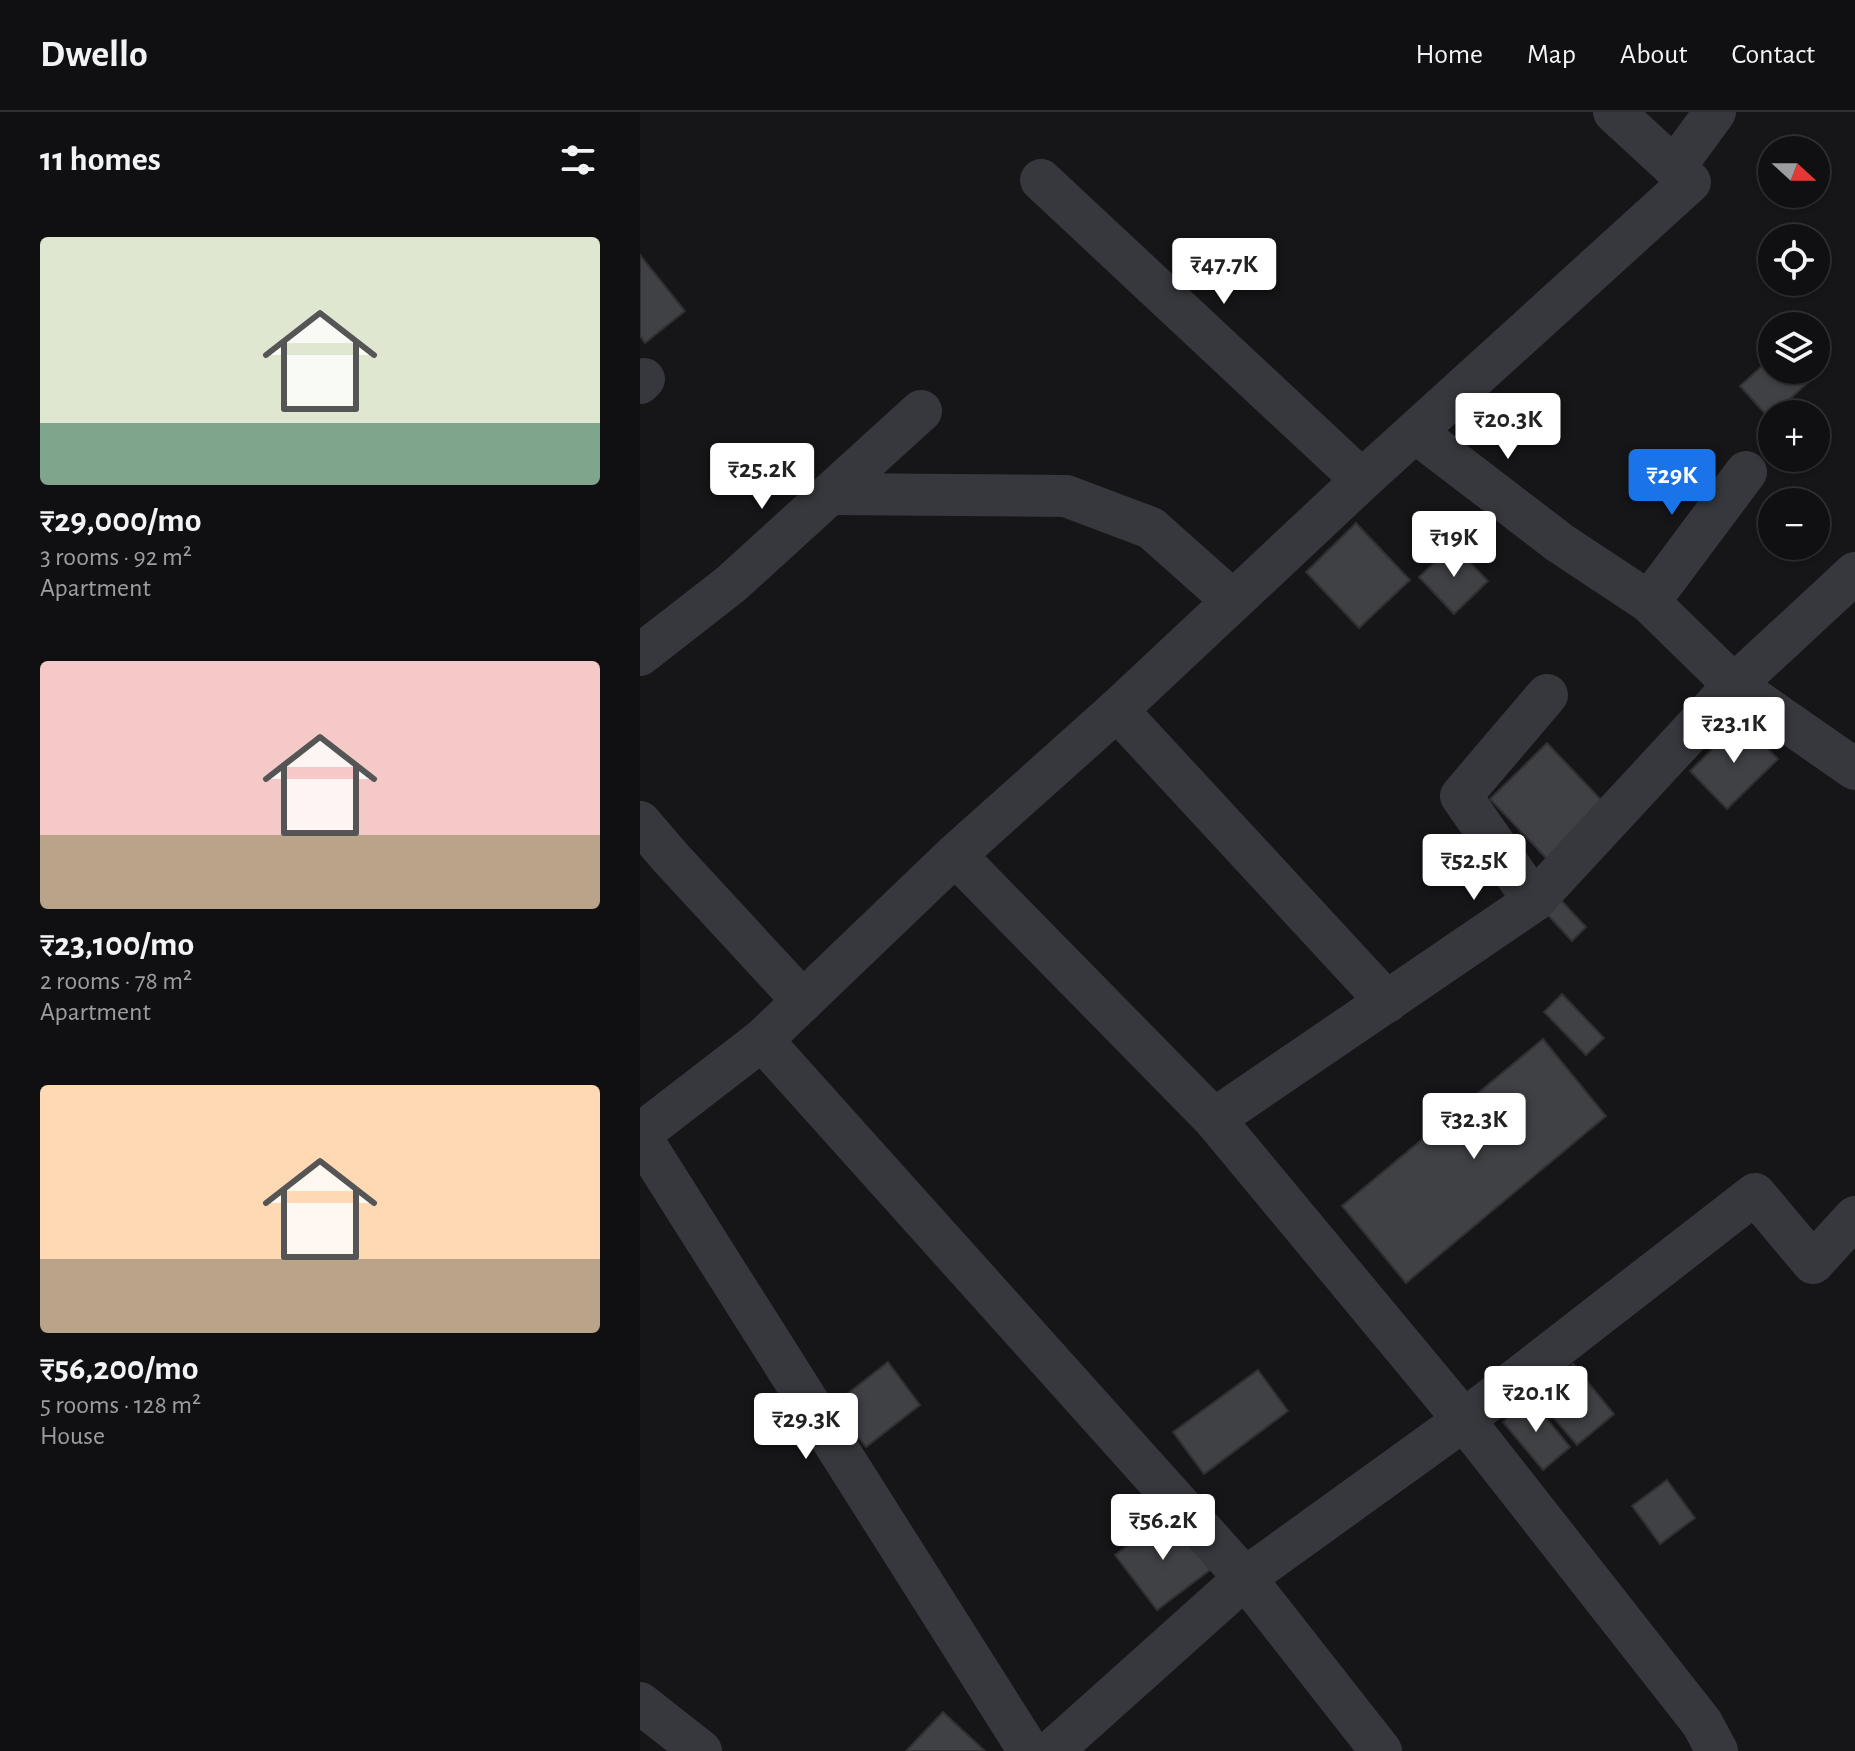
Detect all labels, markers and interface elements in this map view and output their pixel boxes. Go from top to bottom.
text: Dwello [40,36,148,74]
text: Home [1416,41,1483,69]
text: Map [1527,41,1576,69]
text: About [1620,41,1688,69]
text: Contact [1732,41,1815,69]
north arrow [1758,136,1830,208]
map controls [1758,136,1830,560]
icon: filters [556,138,600,182]
text: 11 homes [40,143,161,177]
button: locate [1758,224,1830,296]
pin: ₹47.7K [1159,238,1289,306]
text: ₹47.7K [1190,251,1258,277]
icon: home [248,289,392,433]
button: layers [1758,312,1830,384]
pin: ₹20.3K [1443,393,1573,461]
button: + [1758,400,1830,472]
text: ₹20.3K [1473,406,1543,432]
pin: ₹25.2K [697,443,827,511]
pin: ₹29K [1625,449,1719,517]
text: ₹25.2K [728,456,796,482]
text: ₹29K [1647,462,1697,488]
button: − [1758,488,1830,560]
text: ₹29,000/mo [40,504,202,538]
pin: ₹19K [1407,511,1501,579]
text: ₹19K [1430,524,1478,550]
text: 3 rooms · 92 m² [40,544,192,570]
text: Apartment [40,575,151,601]
pin: ₹23.1K [1669,697,1799,765]
text: ₹23.1K [1702,710,1766,736]
icon: home [248,713,392,857]
pin: ₹52.5K [1409,834,1539,902]
text: ₹52.5K [1441,847,1507,873]
text: ₹23,100/mo [40,928,194,962]
text: 2 rooms · 78 m² [40,968,192,994]
text: Apartment [40,999,151,1025]
pin: ₹32.3K [1409,1093,1539,1161]
text: ₹32.3K [1441,1106,1507,1132]
icon: home [248,1137,392,1281]
text: ₹56,200/mo [40,1352,198,1386]
pin: ₹20.1K [1471,1366,1601,1434]
text: ₹20.1K [1502,1379,1570,1405]
text: 5 rooms · 128 m² [40,1392,201,1418]
pin: ₹29.3K [741,1393,871,1461]
text: ₹29.3K [772,1406,840,1432]
text: House [40,1423,105,1449]
pin: ₹56.2K [1098,1494,1228,1562]
text: ₹56.2K [1129,1507,1197,1533]

